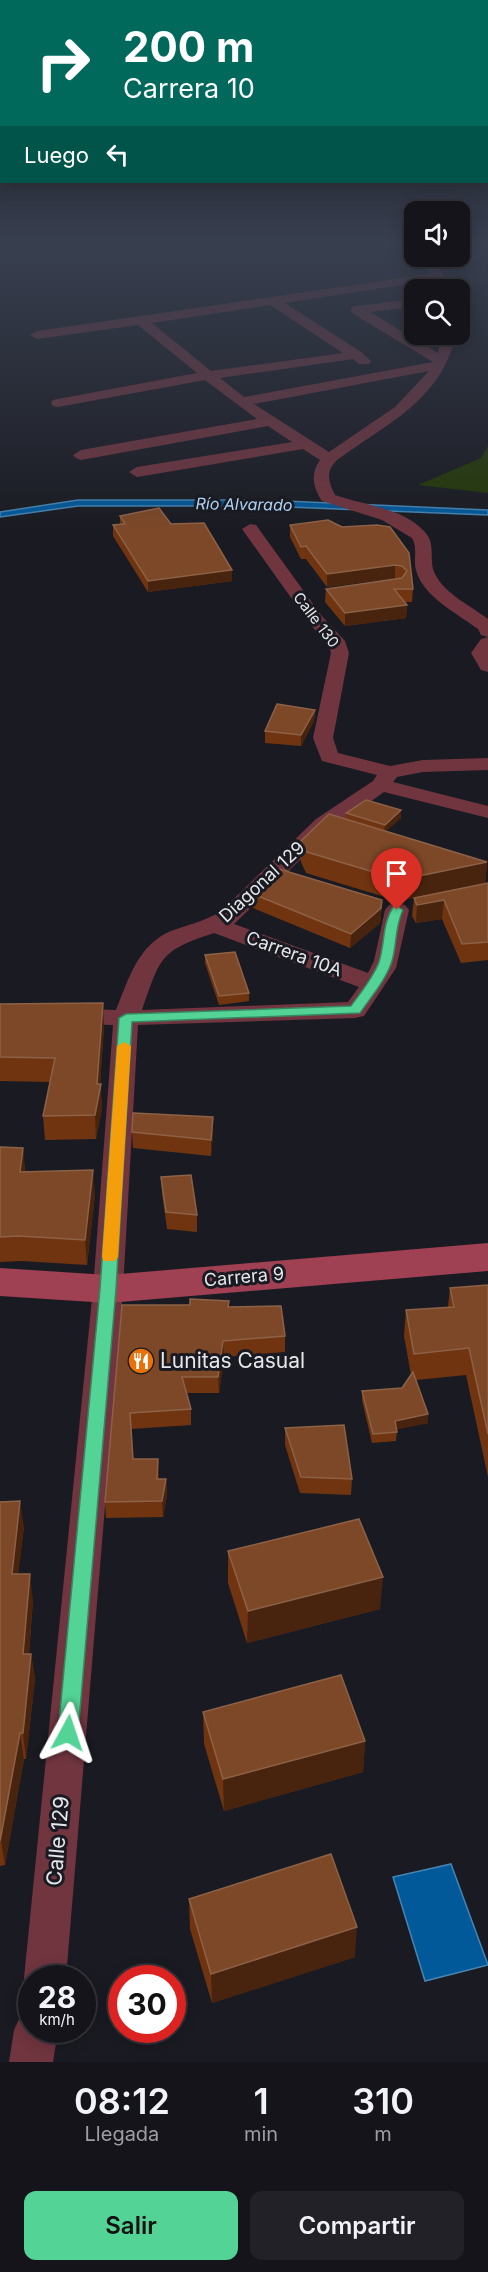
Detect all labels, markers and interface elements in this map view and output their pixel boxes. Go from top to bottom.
text: 200 m [123,21,254,72]
icon: right [24,24,102,102]
text: Carrera 10 [123,72,255,105]
icon: left [101,138,134,171]
text: Luego [24,142,89,168]
map controls [404,201,470,345]
button: sound [404,201,470,267]
button: search [404,279,470,345]
water label: Río Alvarado [195,493,293,515]
street label: Calle 130 [289,588,343,651]
street label: Diagonal 129 [215,837,309,926]
pin [371,848,422,910]
icon: arrive [380,857,413,890]
street label: Carrera 10A [243,927,345,981]
street label: Carrera 9 [203,1263,285,1290]
restaurant icon: Lunitas Casual [126,1346,156,1376]
place label: Lunitas Casual [160,1348,305,1373]
position arrow [36,1701,100,1765]
street label: Calle 129 [41,1795,74,1887]
speed limit sign: 30 [108,1965,186,2043]
text: 28 [38,1979,76,2015]
text: km/h [39,2010,75,2029]
text: 08:12 [74,2079,170,2123]
text: 1 [253,2079,269,2123]
text: 310 [352,2079,414,2123]
text: Llegada [85,2122,159,2146]
text: min [244,2122,278,2146]
text: m [374,2122,392,2146]
button: Salir [24,2191,238,2260]
button: Compartir [250,2191,464,2260]

